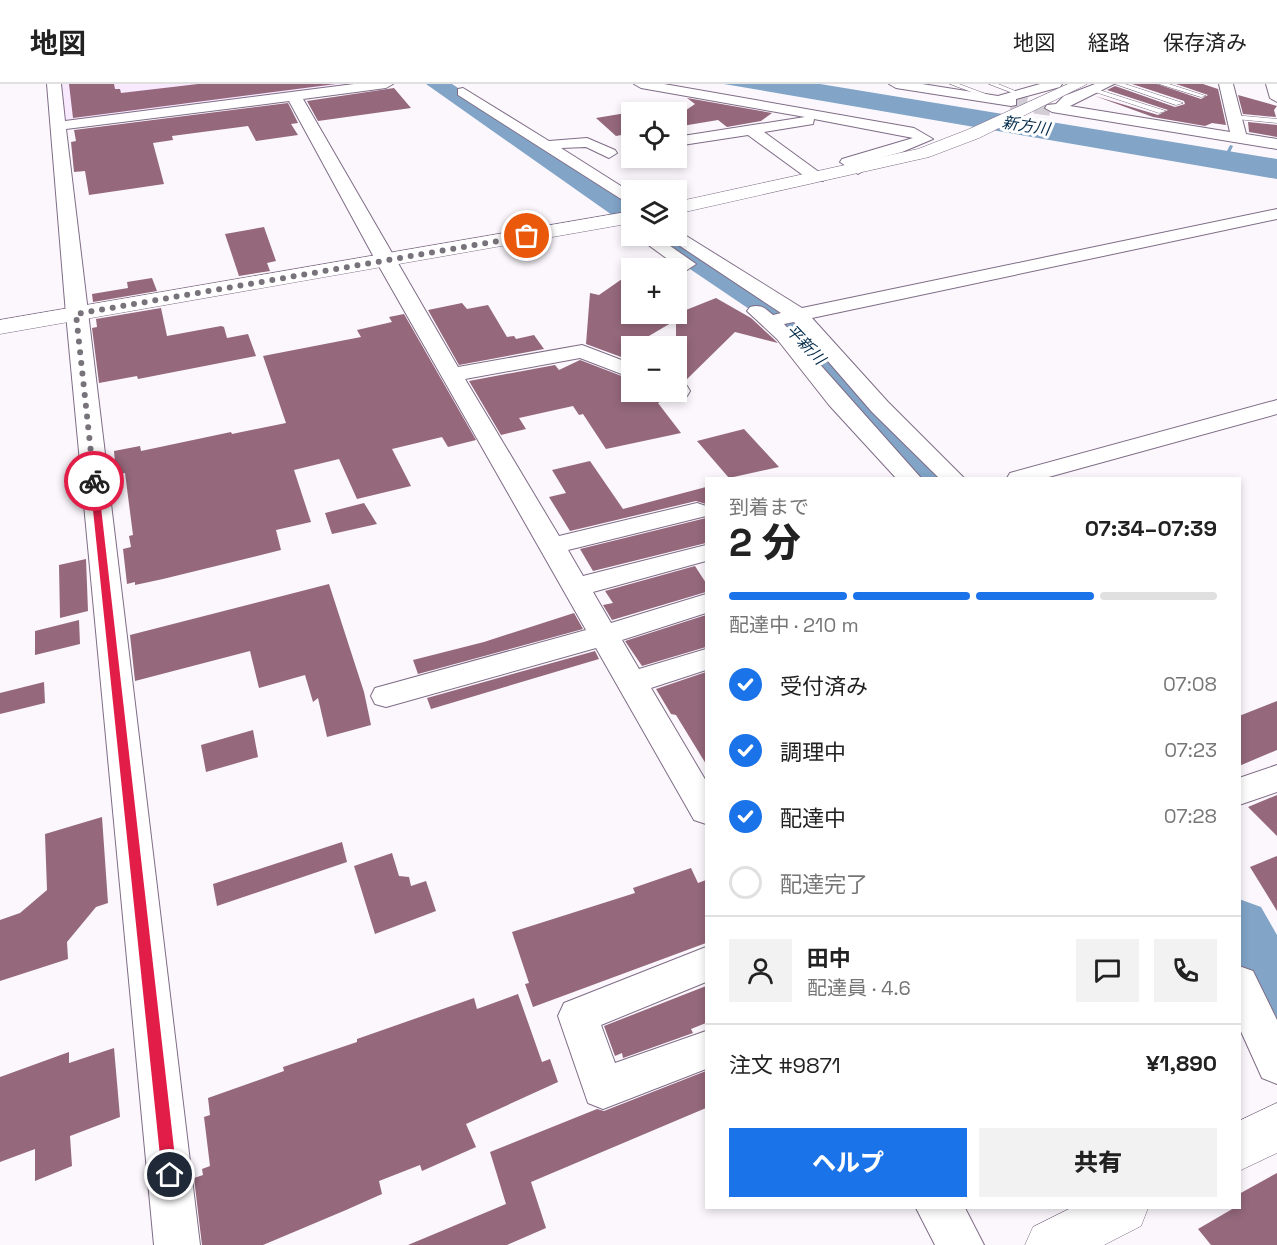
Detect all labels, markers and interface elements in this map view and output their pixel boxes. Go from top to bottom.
text: 地図 [30,25,86,61]
text: 地図 [1013,29,1055,56]
text: 経路 [1088,29,1130,56]
text: 保存済み [1163,29,1247,56]
map controls [621,102,687,402]
button: locate [621,102,687,168]
water label: 新方川 [1001,111,1053,140]
button: layers [621,180,687,246]
pin [501,210,552,261]
icon: bag [510,219,543,252]
button: + [621,258,687,324]
water label: 平新川 [781,320,831,370]
button: − [621,336,687,402]
courier [64,451,124,511]
icon: bike [78,465,111,498]
text: 到着まで [729,494,809,520]
text: 07:34–07:39 [1085,514,1217,542]
text: 2 分 [729,518,801,567]
text: 配達中 · 210 m [729,612,859,638]
icon: check [729,668,762,701]
text: 07:08 [1163,671,1217,697]
text: 受付済み [780,672,868,700]
icon: check [729,734,762,767]
text: 07:23 [1164,737,1217,763]
text: 調理中 [780,738,846,766]
icon: check [729,800,762,833]
text: 07:28 [1164,803,1217,829]
text: 配達中 [780,804,846,832]
text: 配達完了 [780,870,868,898]
button: person [729,939,792,1002]
button: chat [1076,939,1139,1002]
button: phone [1154,939,1217,1002]
text: 田中 [807,944,851,972]
text: 配達員 · 4.6 [807,975,911,1001]
text: ¥1,890 [1146,1049,1217,1077]
text: 注文 #9871 [729,1051,841,1079]
button: ヘルプ [729,1128,967,1197]
button: 共有 [979,1128,1217,1197]
pin [144,1149,195,1200]
icon: home [153,1158,186,1191]

